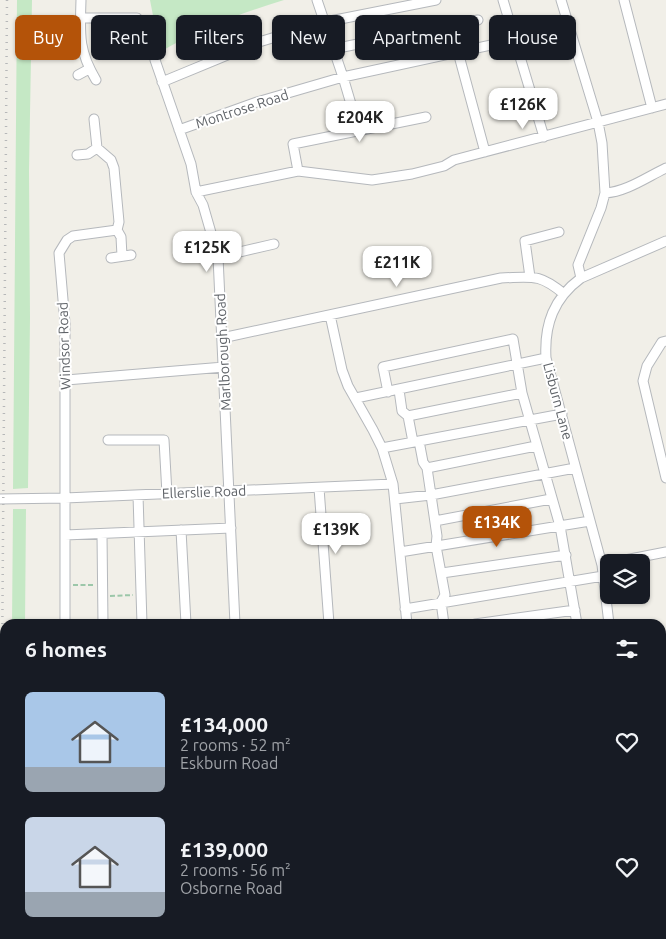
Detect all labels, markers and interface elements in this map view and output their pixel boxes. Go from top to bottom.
chip: Buy [15,15,81,60]
chip: Rent [91,15,166,60]
chip: Filters [176,15,262,60]
chip: New [272,15,345,60]
chip: Apartment [355,15,479,60]
chip: House [489,15,576,60]
street label: Montrose Road [194,86,290,132]
pin: £126K [488,88,558,130]
text: £126K [500,95,546,113]
pin: £204K [325,100,395,143]
text: £204K [337,108,383,126]
pin: £125K [172,230,242,273]
text: £125K [184,238,230,256]
pin: £211K [362,246,432,288]
text: £211K [374,253,420,271]
street label: Marlborough Road [212,293,234,411]
street label: Windsor Road [54,302,74,390]
street label: Lisburn Lane [540,361,576,441]
street label: Ellerslie Road [161,483,247,501]
pin: £134K [462,506,532,548]
pin: £139K [301,512,371,555]
text: £134K [474,513,520,531]
text: £139K [313,520,359,538]
map controls [600,554,650,604]
button: layers [600,554,650,604]
icon: filters [613,635,641,663]
text: 6 homes [25,637,107,661]
icon: home [65,712,125,772]
text: £134,000 [180,712,268,736]
icon: heart [613,728,641,756]
text: 2 rooms · 52 m² [180,736,291,754]
text: Eskburn Road [180,754,278,772]
icon: home [65,837,125,897]
text: £139,000 [180,837,268,861]
icon: heart [613,853,641,881]
text: 2 rooms · 56 m² [180,861,291,879]
text: Osborne Road [180,879,283,897]

